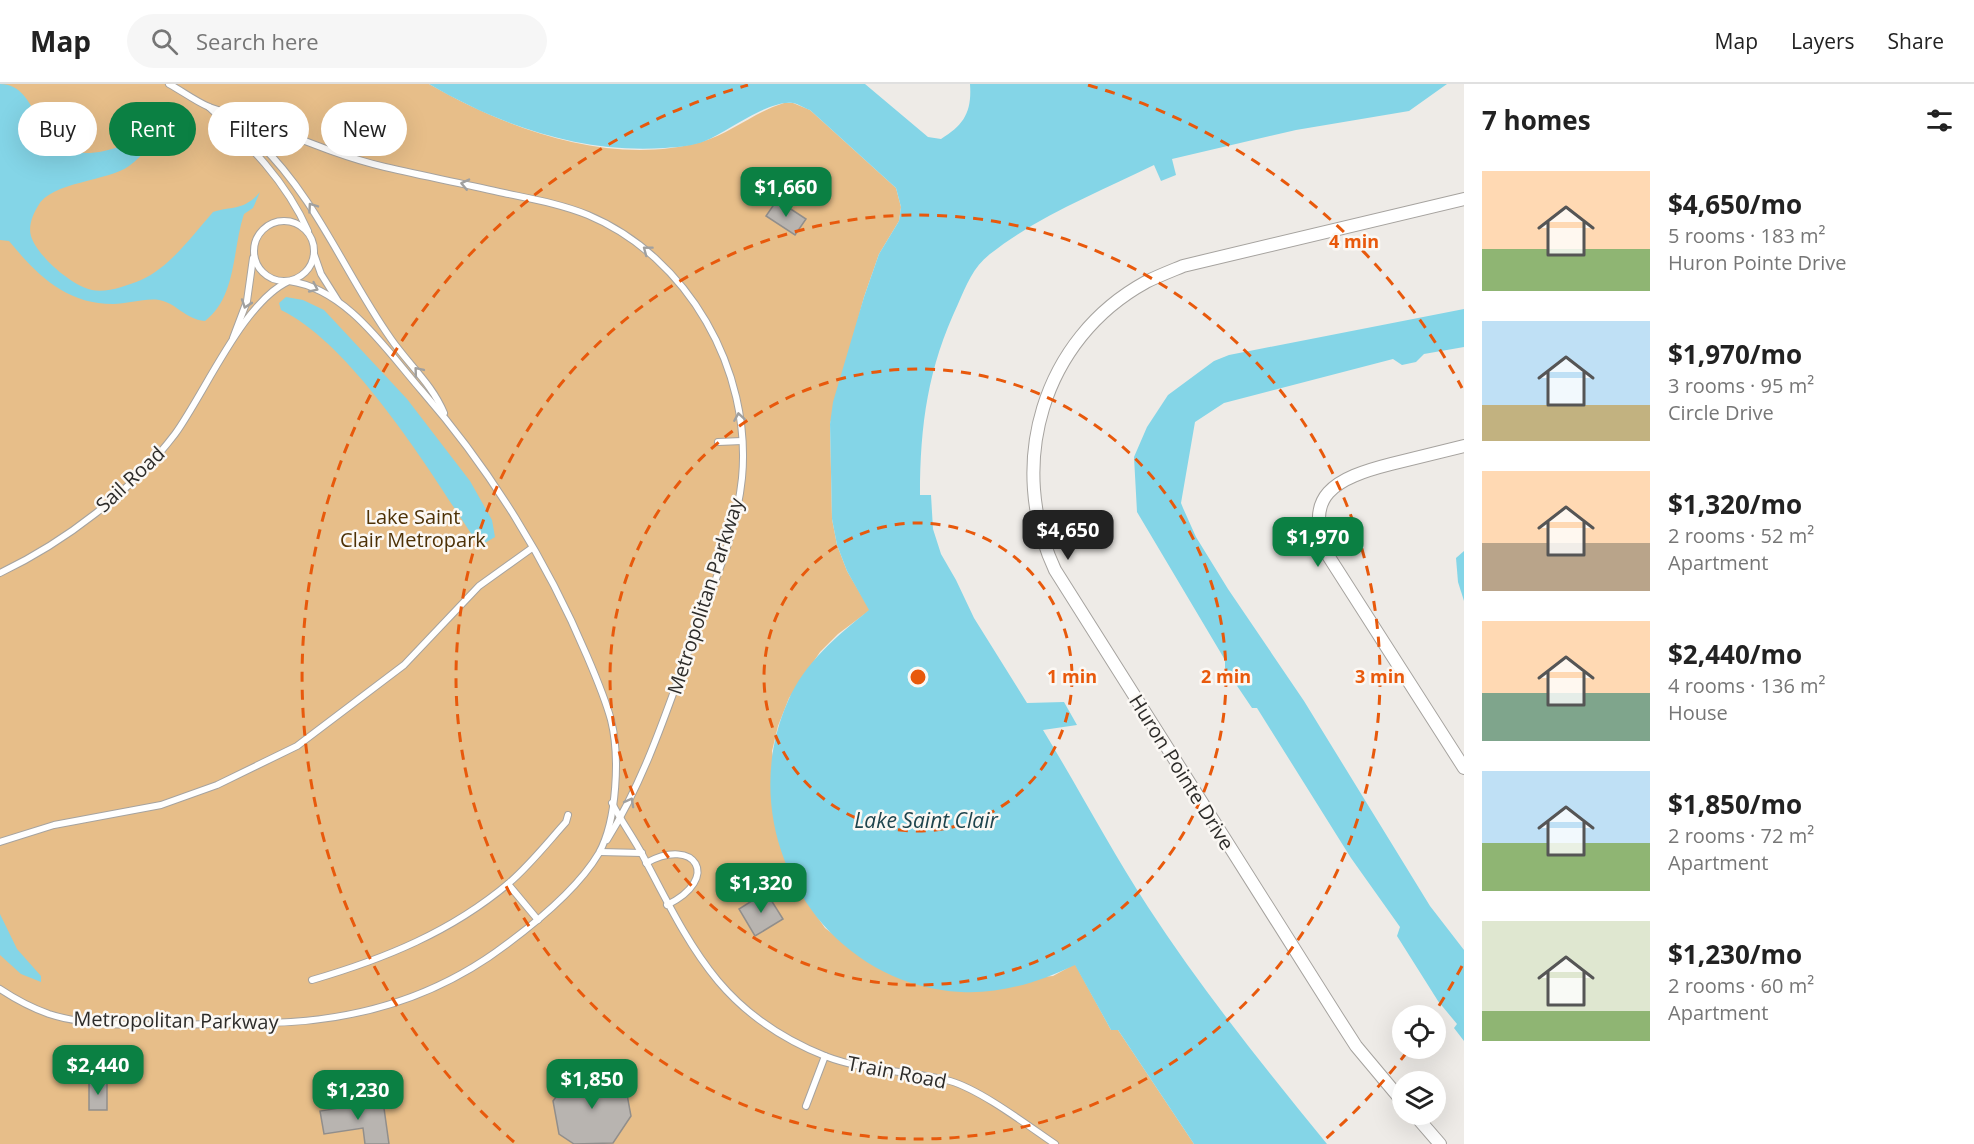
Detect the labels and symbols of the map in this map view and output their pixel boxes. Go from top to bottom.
pin: $1,660 [737,167,835,218]
one-way arrow [460,179,470,192]
one-way arrow [308,203,319,214]
text: 4 min [1329,229,1379,253]
one-way arrow [642,246,653,257]
one-way arrow [308,281,319,293]
one-way arrow [240,298,253,308]
one-way arrow [414,367,425,378]
one-way arrow [734,412,746,421]
street label: Sail Road [90,440,170,518]
street label: Metropolitan Parkway [660,493,750,698]
park label: Lake Saint Clair Metropark [340,503,486,553]
pin: $4,650 [1019,510,1117,561]
pin: $1,970 [1269,517,1367,568]
text: 1 min [1047,664,1097,688]
text: 2 min [1201,664,1251,688]
text: 3 min [1355,664,1405,688]
centre of rings [908,667,928,687]
street label: Huron Pointe Drive [1123,689,1241,855]
one-way arrow [623,798,634,808]
water label: Lake Saint Clair [854,806,998,834]
pin: $1,320 [712,863,810,914]
street label: Metropolitan Parkway [73,1005,280,1035]
pin: $2,440 [49,1045,147,1096]
street label: Train Road [845,1049,949,1095]
pin: $1,850 [543,1059,641,1110]
pin: $1,230 [309,1070,407,1121]

